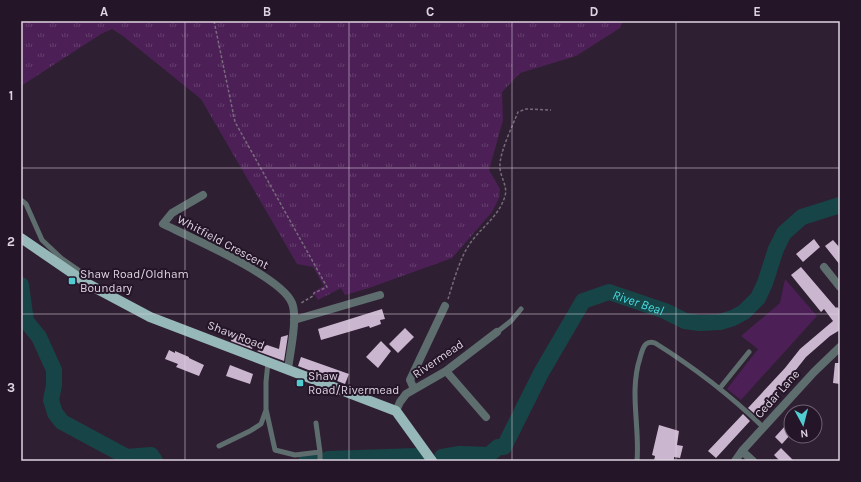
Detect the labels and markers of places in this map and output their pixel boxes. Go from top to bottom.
place label: Shaw Road/Oldham Boundary [80,267,189,295]
marker: Shaw Road/Oldham Boundary [67,276,77,286]
place label: Shaw Road/Rivermead [308,369,399,397]
marker: Shaw Road/Rivermead [295,378,305,388]

